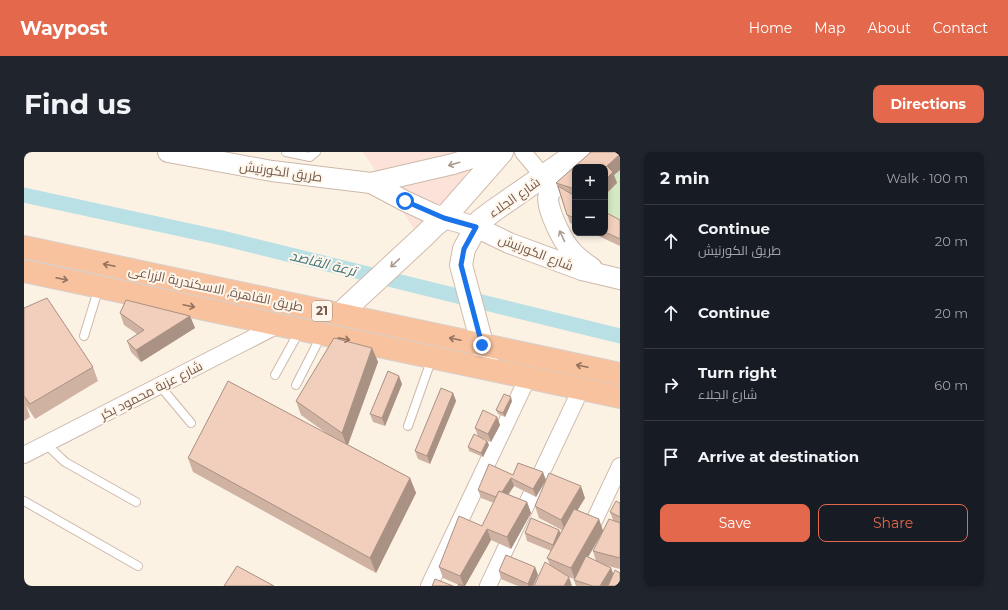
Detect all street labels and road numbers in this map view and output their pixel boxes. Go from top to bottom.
street label: طريق الكورنيش [239,157,323,185]
street label: شارع الجلاء [485,173,543,221]
street label: شارع الكورنيش [496,230,576,274]
street label: طريق القاهرة, الاسكندرية الزراعى [127,262,305,314]
road number: 21 [312,301,332,321]
street label: شارع عزبة محمود بكر [96,357,205,424]

